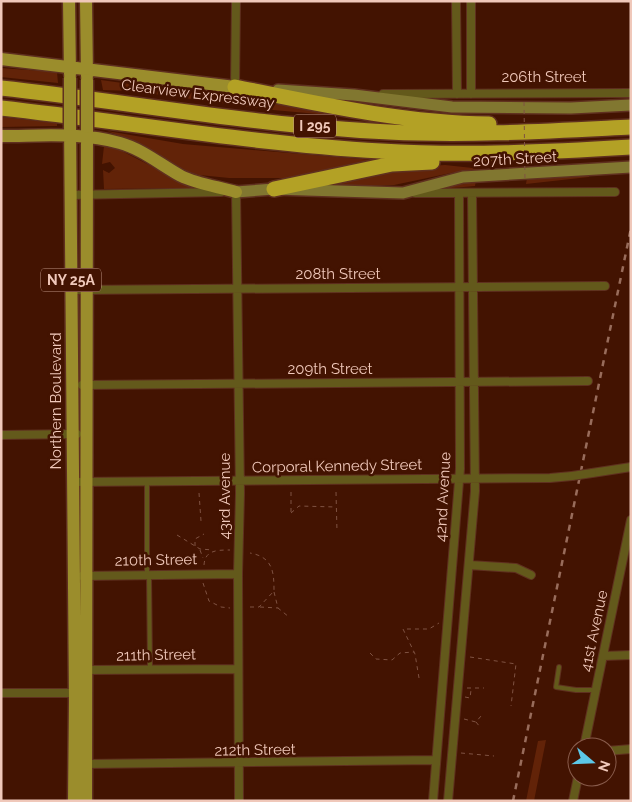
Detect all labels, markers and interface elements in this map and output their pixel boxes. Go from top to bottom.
street label: 206th Street [501,68,587,86]
street label: Clearview Expressway [120,76,276,112]
road number: I 295 [294,114,336,138]
street label: 207th Street [473,148,557,170]
street label: 208th Street [295,265,381,283]
road number: NY 25A [41,268,101,292]
street label: Northern Boulevard [47,333,65,469]
street label: 209th Street [288,360,372,378]
street label: 42nd Avenue [432,451,454,542]
street label: 43rd Avenue [216,453,234,539]
street label: Corporal Kennedy Street [252,456,422,476]
street label: 210th Street [115,550,197,570]
street label: 41st Avenue [577,588,611,673]
street label: 211th Street [116,645,196,665]
north arrow [567,737,617,787]
street label: 212th Street [214,740,296,760]
text: N [595,759,614,774]

